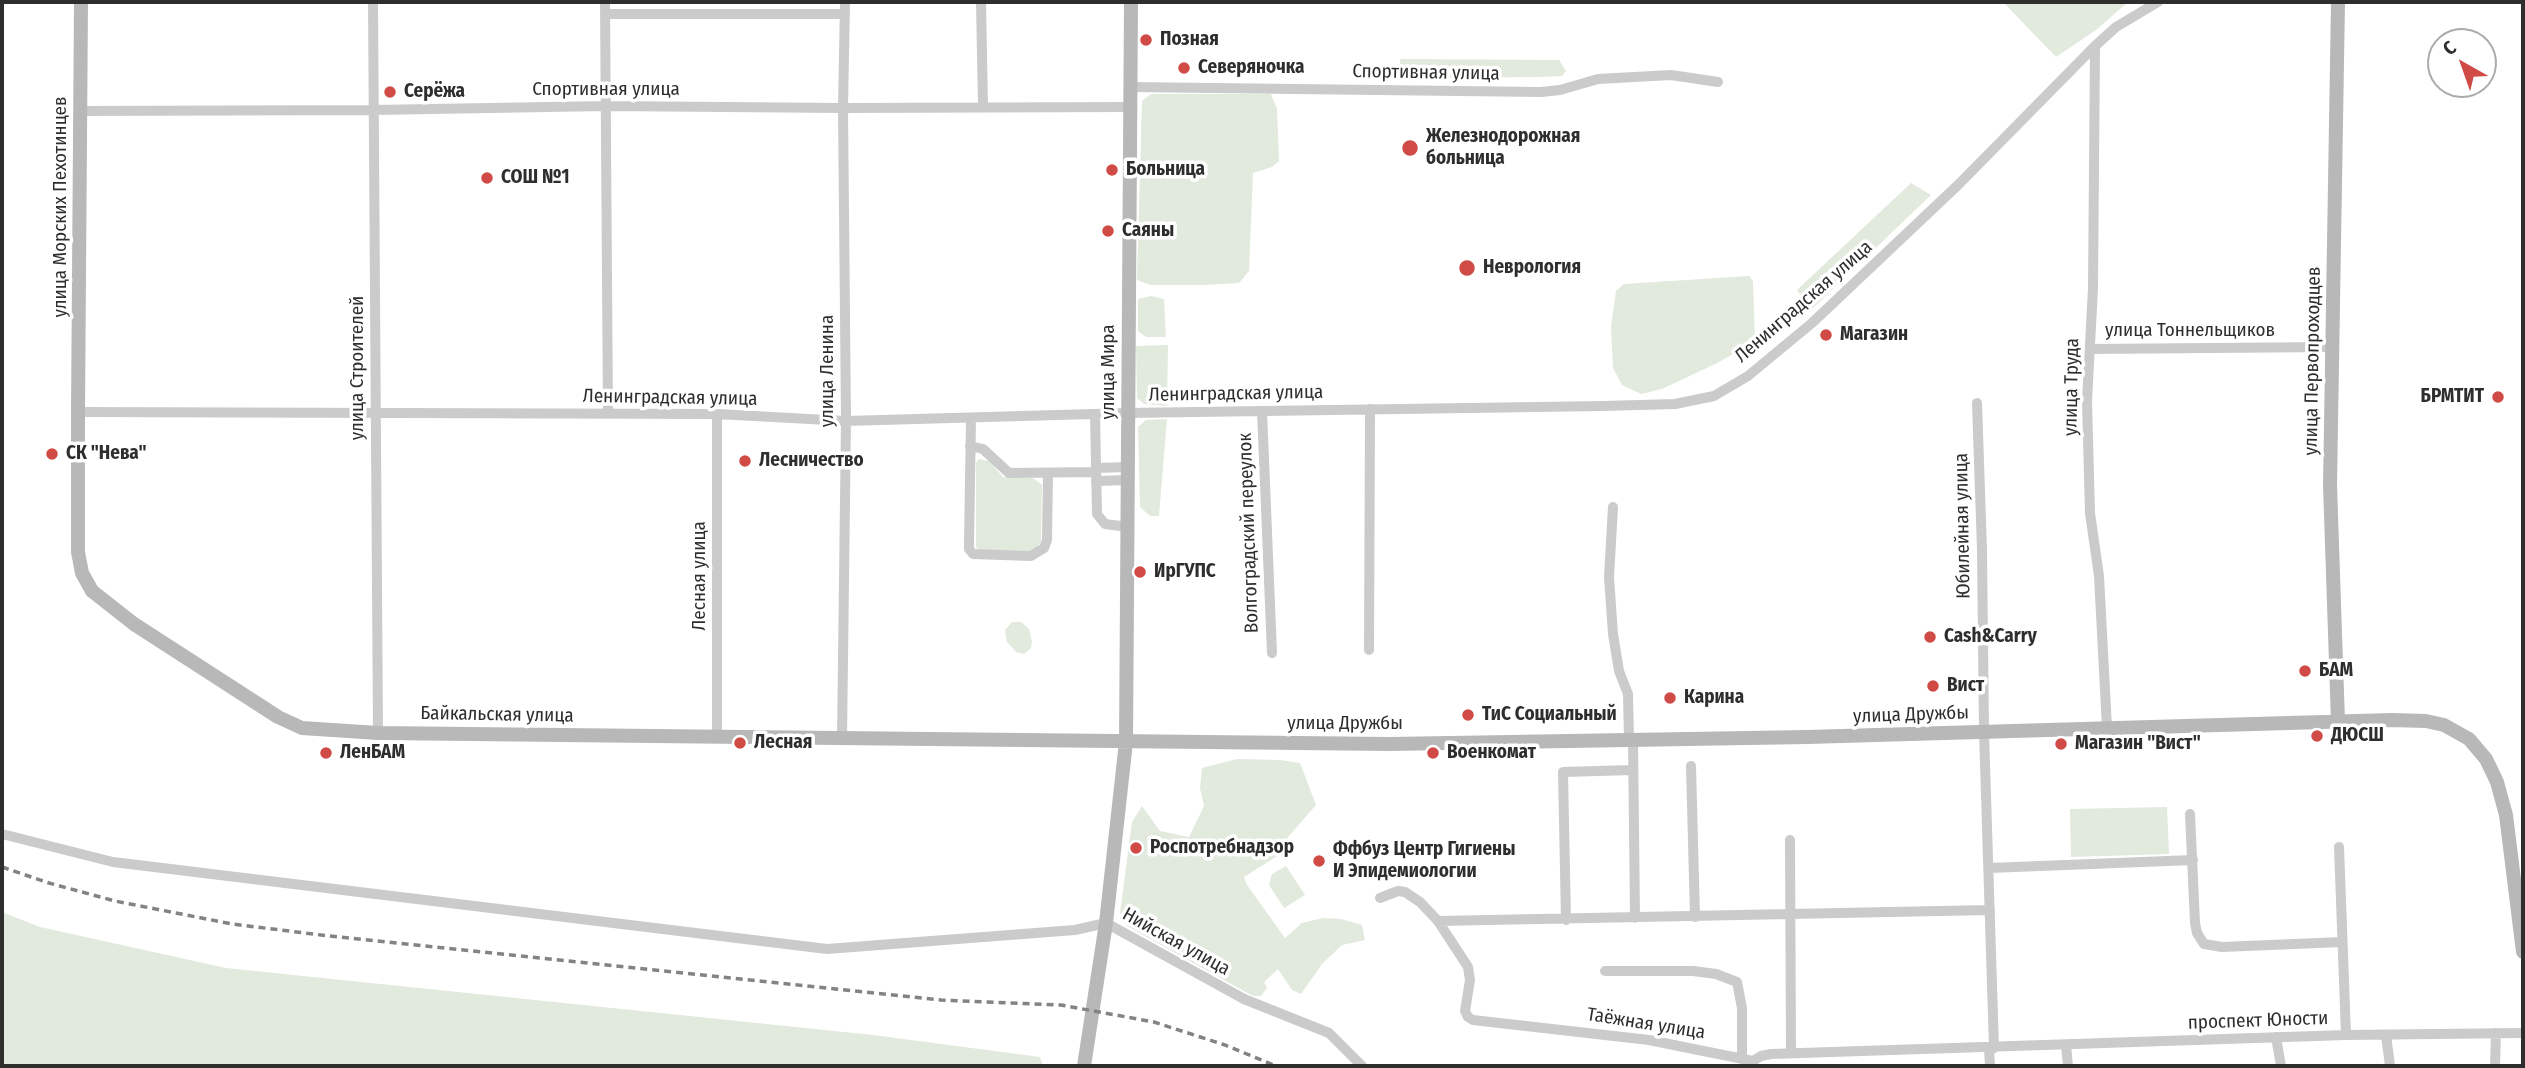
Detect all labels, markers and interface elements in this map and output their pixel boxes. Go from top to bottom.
north arrow [2427,28,2497,98]
place label: Позная [1160,29,1219,51]
marker: Позная [1138,32,1154,48]
text: С [2438,36,2461,60]
place label: Северяночка [1198,57,1304,79]
marker: Северяночка [1176,60,1192,76]
street label: Спортивная улица [1352,60,1500,86]
street label: Спортивная улица [532,79,680,101]
place label: Серёжа [404,81,465,103]
marker: Серёжа [382,84,398,100]
street label: улица Морских Пехотинцев [50,97,72,317]
place label: Железнодорожная больница [1426,126,1580,170]
marker: Железнодорожная больница [1400,138,1420,158]
place label: Больница [1126,159,1205,181]
marker: Больница [1104,162,1120,178]
place label: СОШ №1 [501,167,570,189]
marker: СОШ №1 [479,170,495,186]
place label: Саяны [1122,220,1174,242]
marker: Саяны [1100,223,1116,239]
street label: Ленинградская улица [1731,236,1877,368]
place label: Неврология [1483,257,1581,279]
marker: Неврология [1457,258,1477,278]
street label: улица Первопроходцев [2300,266,2326,456]
street label: улица Строителей [347,296,369,440]
street label: улица Ленина [817,315,839,427]
street label: улица Тоннельщиков [2105,320,2275,342]
street label: улица Мира [1098,324,1120,420]
place label: Магазин [1840,324,1908,346]
marker: Магазин [1818,327,1834,343]
street label: улица Труда [2060,338,2084,436]
street label: Ленинградская улица [1148,381,1324,407]
street label: Ленинградская улица [582,385,758,411]
place label: БРМТИТ [2421,386,2484,408]
marker: БРМТИТ [2490,389,2506,405]
street label: Волгоградский переулок [1234,432,1264,634]
place label: СК "Нева" [66,443,147,465]
marker: СК "Нева" [44,446,60,462]
place label: Лесничество [759,450,864,472]
marker: Лесничество [737,453,753,469]
street label: Юбилейная улица [1950,453,1976,599]
street label: Лесная улица [689,521,711,631]
place label: ИрГУПС [1154,561,1216,583]
marker: ИрГУПС [1132,564,1148,580]
place label: Cash&Carry [1944,626,2037,648]
marker: Cash&Carry [1922,629,1938,645]
place label: БАМ [2319,660,2353,682]
marker: БАМ [2297,663,2313,679]
place label: Вист [1947,675,1984,697]
marker: Вист [1925,678,1941,694]
place label: Карина [1684,687,1744,709]
marker: Карина [1662,690,1678,706]
street label: Байкальская улица [420,702,574,728]
street label: улица Дружбы [1853,702,1969,728]
place label: ТиС Социальный [1482,704,1617,726]
marker: ТиС Социальный [1460,707,1476,723]
street label: улица Дружбы [1287,713,1403,735]
place label: ДЮСШ [2331,725,2384,747]
marker: ДЮСШ [2309,728,2325,744]
place label: Лесная [754,732,812,754]
place label: Магазин "Вист" [2075,733,2201,755]
marker: Лесная [732,735,748,751]
marker: Магазин "Вист" [2053,736,2069,752]
place label: ЛенБАМ [340,742,405,764]
place label: Военкомат [1447,742,1536,764]
marker: ЛенБАМ [318,745,334,761]
marker: Военкомат [1425,745,1441,761]
place label: Роспотребнадзор [1150,837,1294,859]
place label: Ффбуз Центр Гигиены И Эпидемиологии [1333,839,1515,883]
marker: Роспотребнадзор [1128,840,1144,856]
marker: Ффбуз Центр Гигиены И Эпидемиологии [1311,853,1327,869]
street label: Нийская улица [1118,903,1234,981]
street label: Таёжная улица [1585,1003,1707,1045]
street label: проспект Юности [2187,1007,2329,1035]

